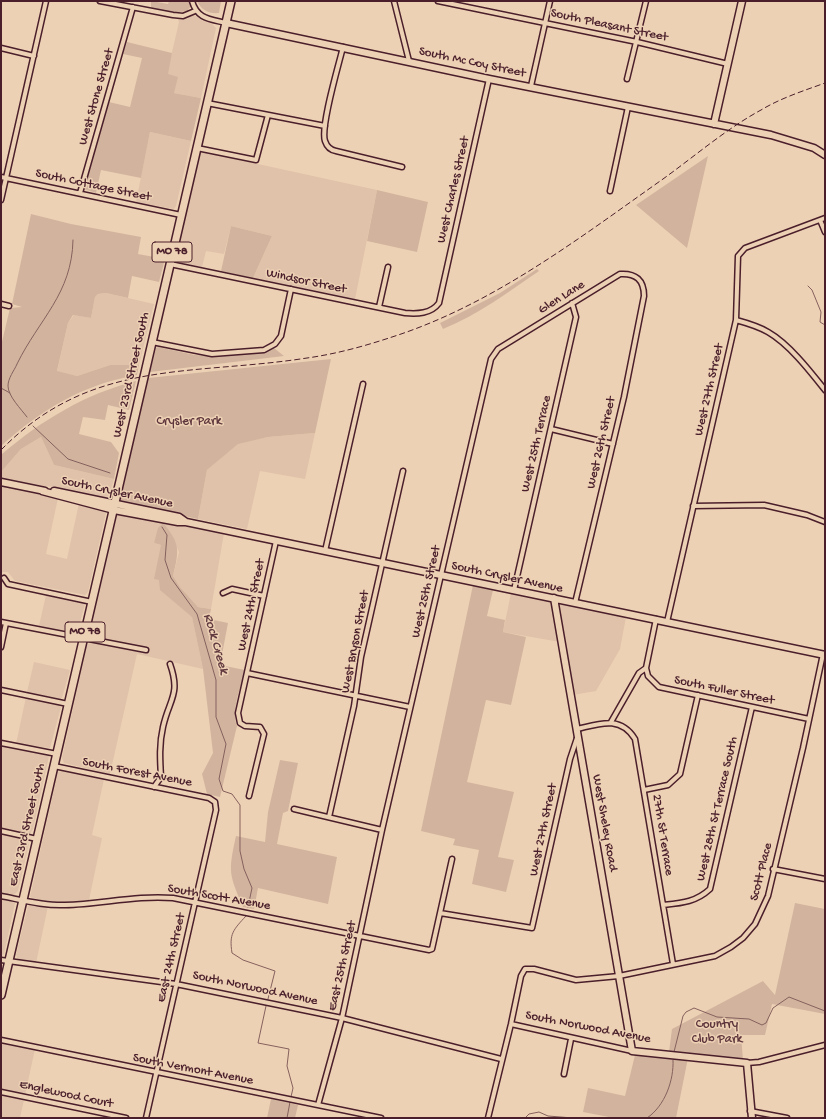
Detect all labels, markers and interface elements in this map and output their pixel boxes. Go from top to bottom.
street label: South Pleasant Street [549,6,669,46]
street label: South Mc Coy Street [417,44,527,82]
street label: West Stone Street [76,47,118,147]
street label: West Charles Street [434,135,474,245]
street label: South Cottage Street [34,166,152,206]
road number: MO 78 [152,242,192,262]
street label: Windsor Street [264,266,348,298]
street label: Glen Lane [536,278,588,318]
street label: West 23rd Street South [110,311,154,439]
street label: West 27th Street [692,342,728,438]
street label: West 25th Terrace [518,394,556,494]
street label: West 26th Street [584,395,620,491]
park label: Crysler Park [157,414,221,430]
street label: South Crysler Avenue [60,474,174,512]
street label: West 25th Street [409,544,445,640]
street label: West 24th Street [235,558,269,652]
street label: South Crysler Avenue [450,559,564,597]
street label: West Bryson Street [338,589,374,695]
water label: Rock Creek [198,612,232,676]
road number: MO 78 [65,622,105,642]
street label: South Fuller Street [673,673,775,709]
street label: West 28th St Terrace South [694,735,742,883]
street label: South Forest Avenue [81,755,193,791]
street label: East 23rd Street South [6,762,50,888]
street label: West Sheley Road [588,773,620,873]
street label: West 27th Street [527,782,561,878]
street label: 27th St Terrace [648,793,676,877]
street label: Scott Place [747,841,777,903]
street label: South Scott Avenue [166,881,272,915]
street label: East 24th Street [154,912,190,1004]
street label: East 25th Street [325,920,361,1012]
street label: South Norwood Avenue [191,968,319,1010]
street label: South Norwood Avenue [524,1008,652,1048]
park label: Country Club Park [692,1017,742,1048]
street label: South Vermont Avenue [131,1051,255,1089]
street label: Englewood Court [18,1077,114,1113]

